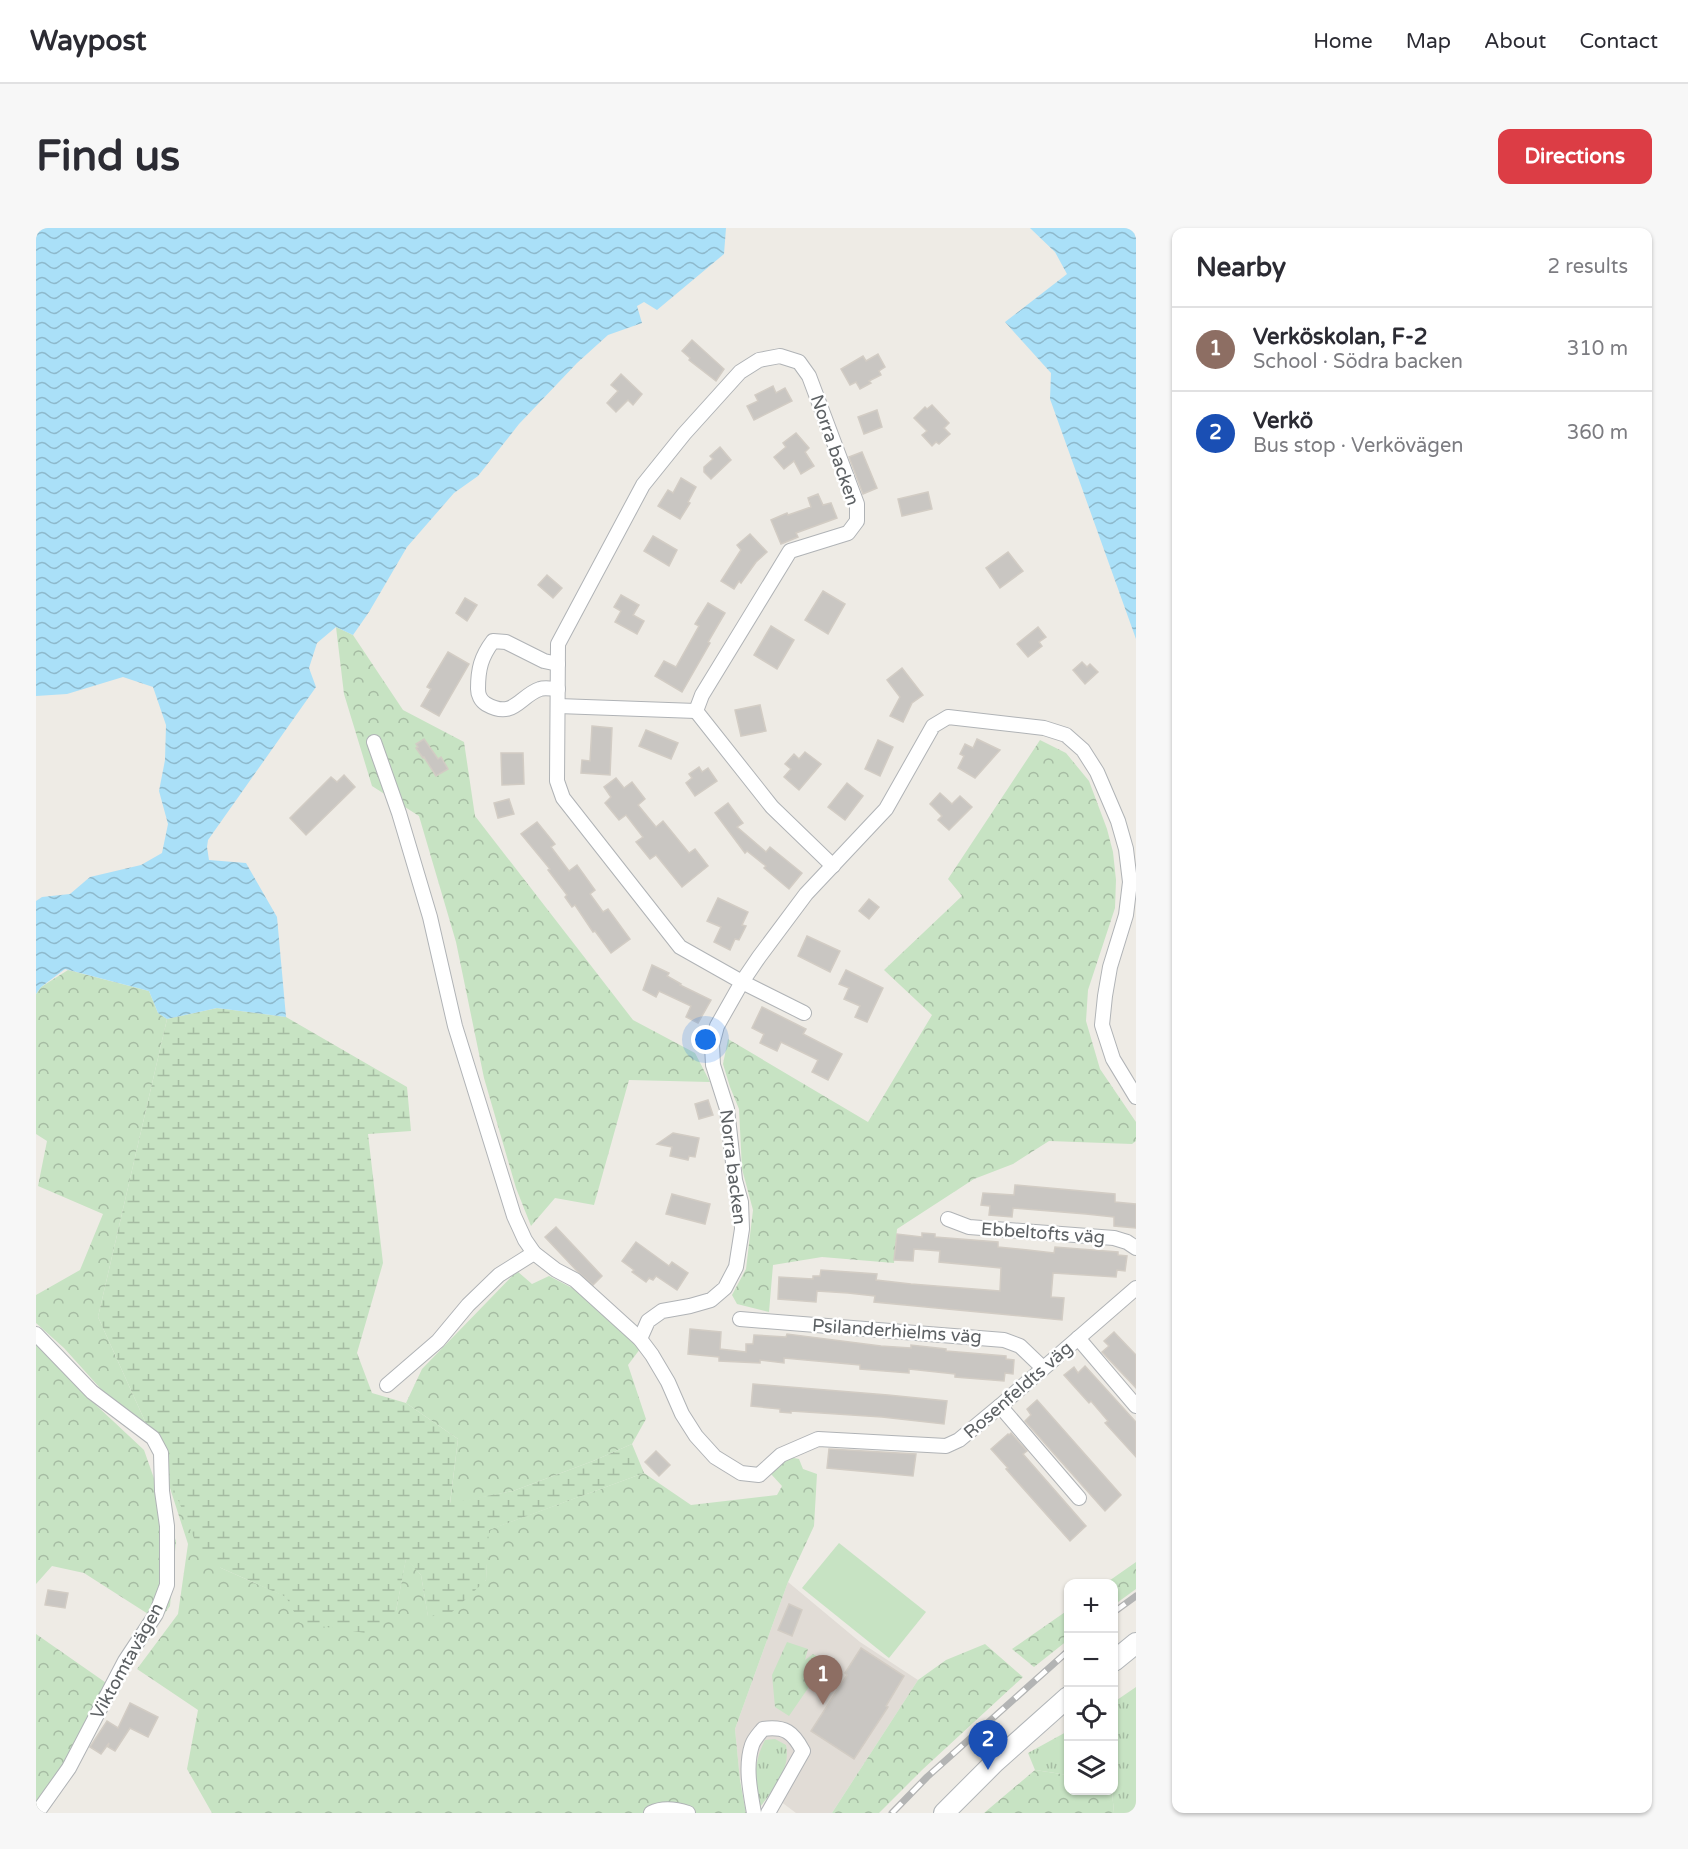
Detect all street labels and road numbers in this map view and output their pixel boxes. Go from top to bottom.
street label: Norra backen [806,392,864,508]
street label: Norra backen [715,1108,751,1226]
street label: Ebbeltofts väg [980,1218,1106,1248]
street label: Psilanderhielms väg [811,1314,983,1348]
street label: Rosenfeldts väg [959,1337,1077,1443]
street label: Viktomtavägen [86,1599,168,1723]

